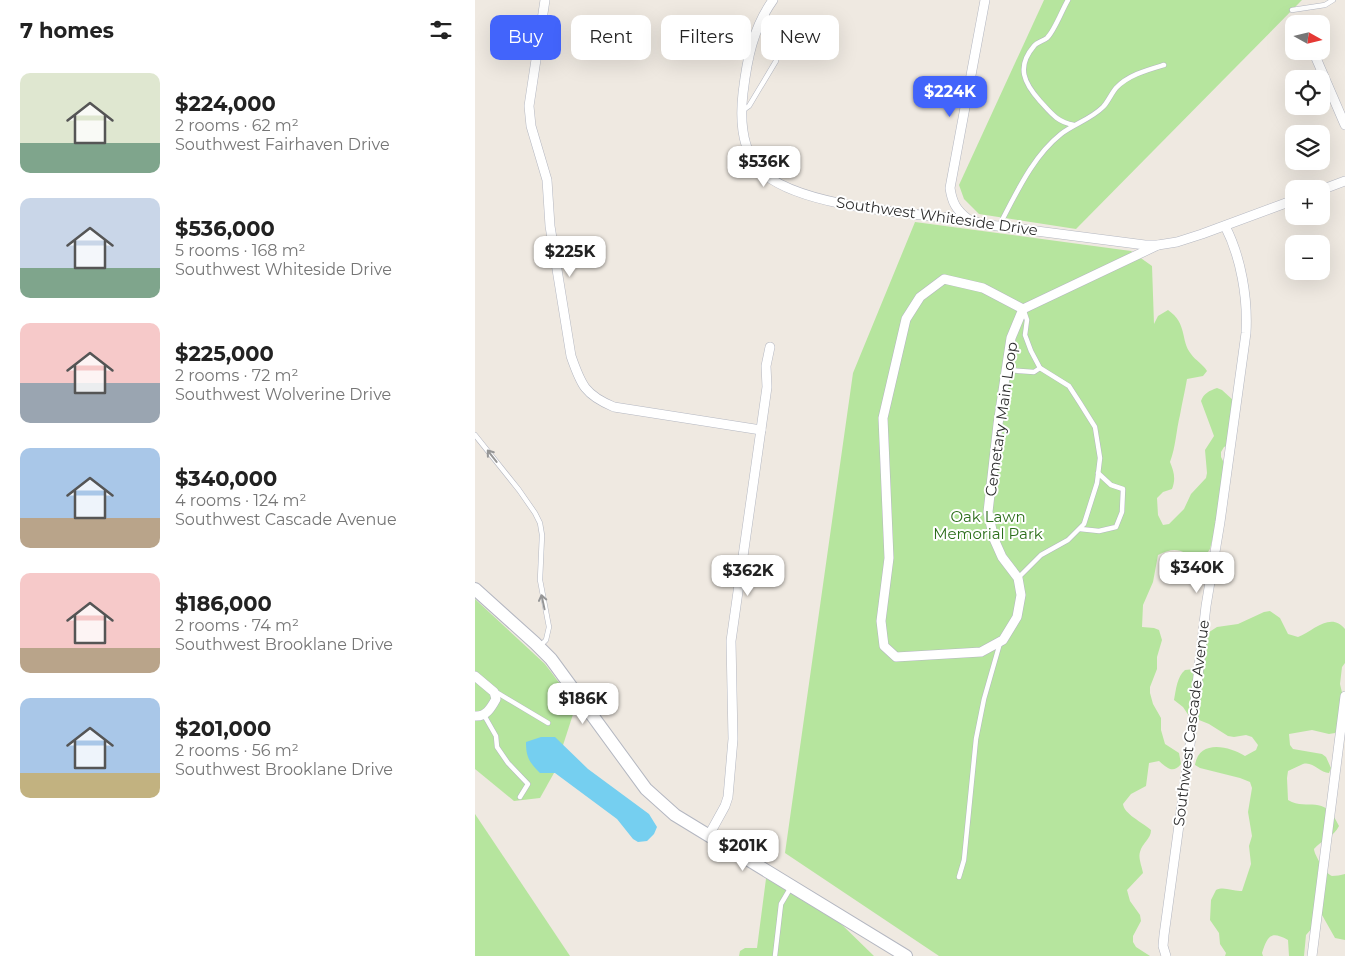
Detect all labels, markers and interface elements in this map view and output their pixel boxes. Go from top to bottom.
chip: Buy [490,15,561,60]
chip: Rent [571,15,651,60]
chip: Filters [661,15,751,60]
chip: New [761,15,839,60]
north arrow [1285,15,1330,60]
map controls [1285,15,1330,280]
icon: filters [427,16,455,44]
text: 7 homes [20,18,114,43]
button: locate [1285,70,1330,115]
pin: $224K [915,76,985,118]
text: $224K [924,82,976,101]
text: $224,000 [175,91,276,116]
icon: home [60,93,120,153]
text: 2 rooms · 62 m² [175,116,299,135]
button: layers [1285,125,1330,170]
text: Southwest Fairhaven Drive [175,135,390,154]
pin: $536K [729,146,799,188]
text: $536K [738,152,790,171]
button: + [1285,180,1330,225]
street label: Southwest Whiteside Drive [835,192,1039,240]
text: $536,000 [175,216,275,241]
icon: home [60,218,120,278]
button: − [1285,235,1330,280]
pin: $225K [535,236,605,278]
text: 5 rooms · 168 m² [175,241,306,260]
text: $225K [545,242,595,261]
text: Southwest Whiteside Drive [175,260,392,279]
street label: Cemetary Main Loop [981,340,1021,498]
text: $225,000 [175,341,274,366]
icon: home [60,343,120,403]
text: 2 rooms · 72 m² [175,366,298,385]
text: Southwest Wolverine Drive [175,385,391,404]
one-way arrow [486,449,497,462]
text: $340,000 [175,466,277,491]
icon: home [60,468,120,528]
text: 4 rooms · 124 m² [175,491,306,510]
park label: Oak Lawn Memorial Park [933,507,1043,543]
text: Southwest Cascade Avenue [175,510,397,529]
pin: $340K [1162,552,1232,594]
pin: $362K [713,554,783,597]
text: $340K [1170,558,1224,577]
text: $362K [722,561,774,580]
text: $186,000 [175,591,272,616]
icon: home [60,593,120,653]
one-way arrow [538,594,548,610]
text: 2 rooms · 74 m² [175,616,299,635]
street label: Southwest Cascade Avenue [1169,619,1213,827]
text: Southwest Brooklane Drive [175,635,393,654]
pin: $186K [548,682,618,725]
text: $186K [559,689,607,708]
text: $201,000 [175,716,271,741]
icon: home [60,718,120,778]
text: 2 rooms · 56 m² [175,741,299,760]
text: Southwest Brooklane Drive [175,760,393,779]
pin: $201K [708,830,778,872]
text: $201K [719,836,767,855]

